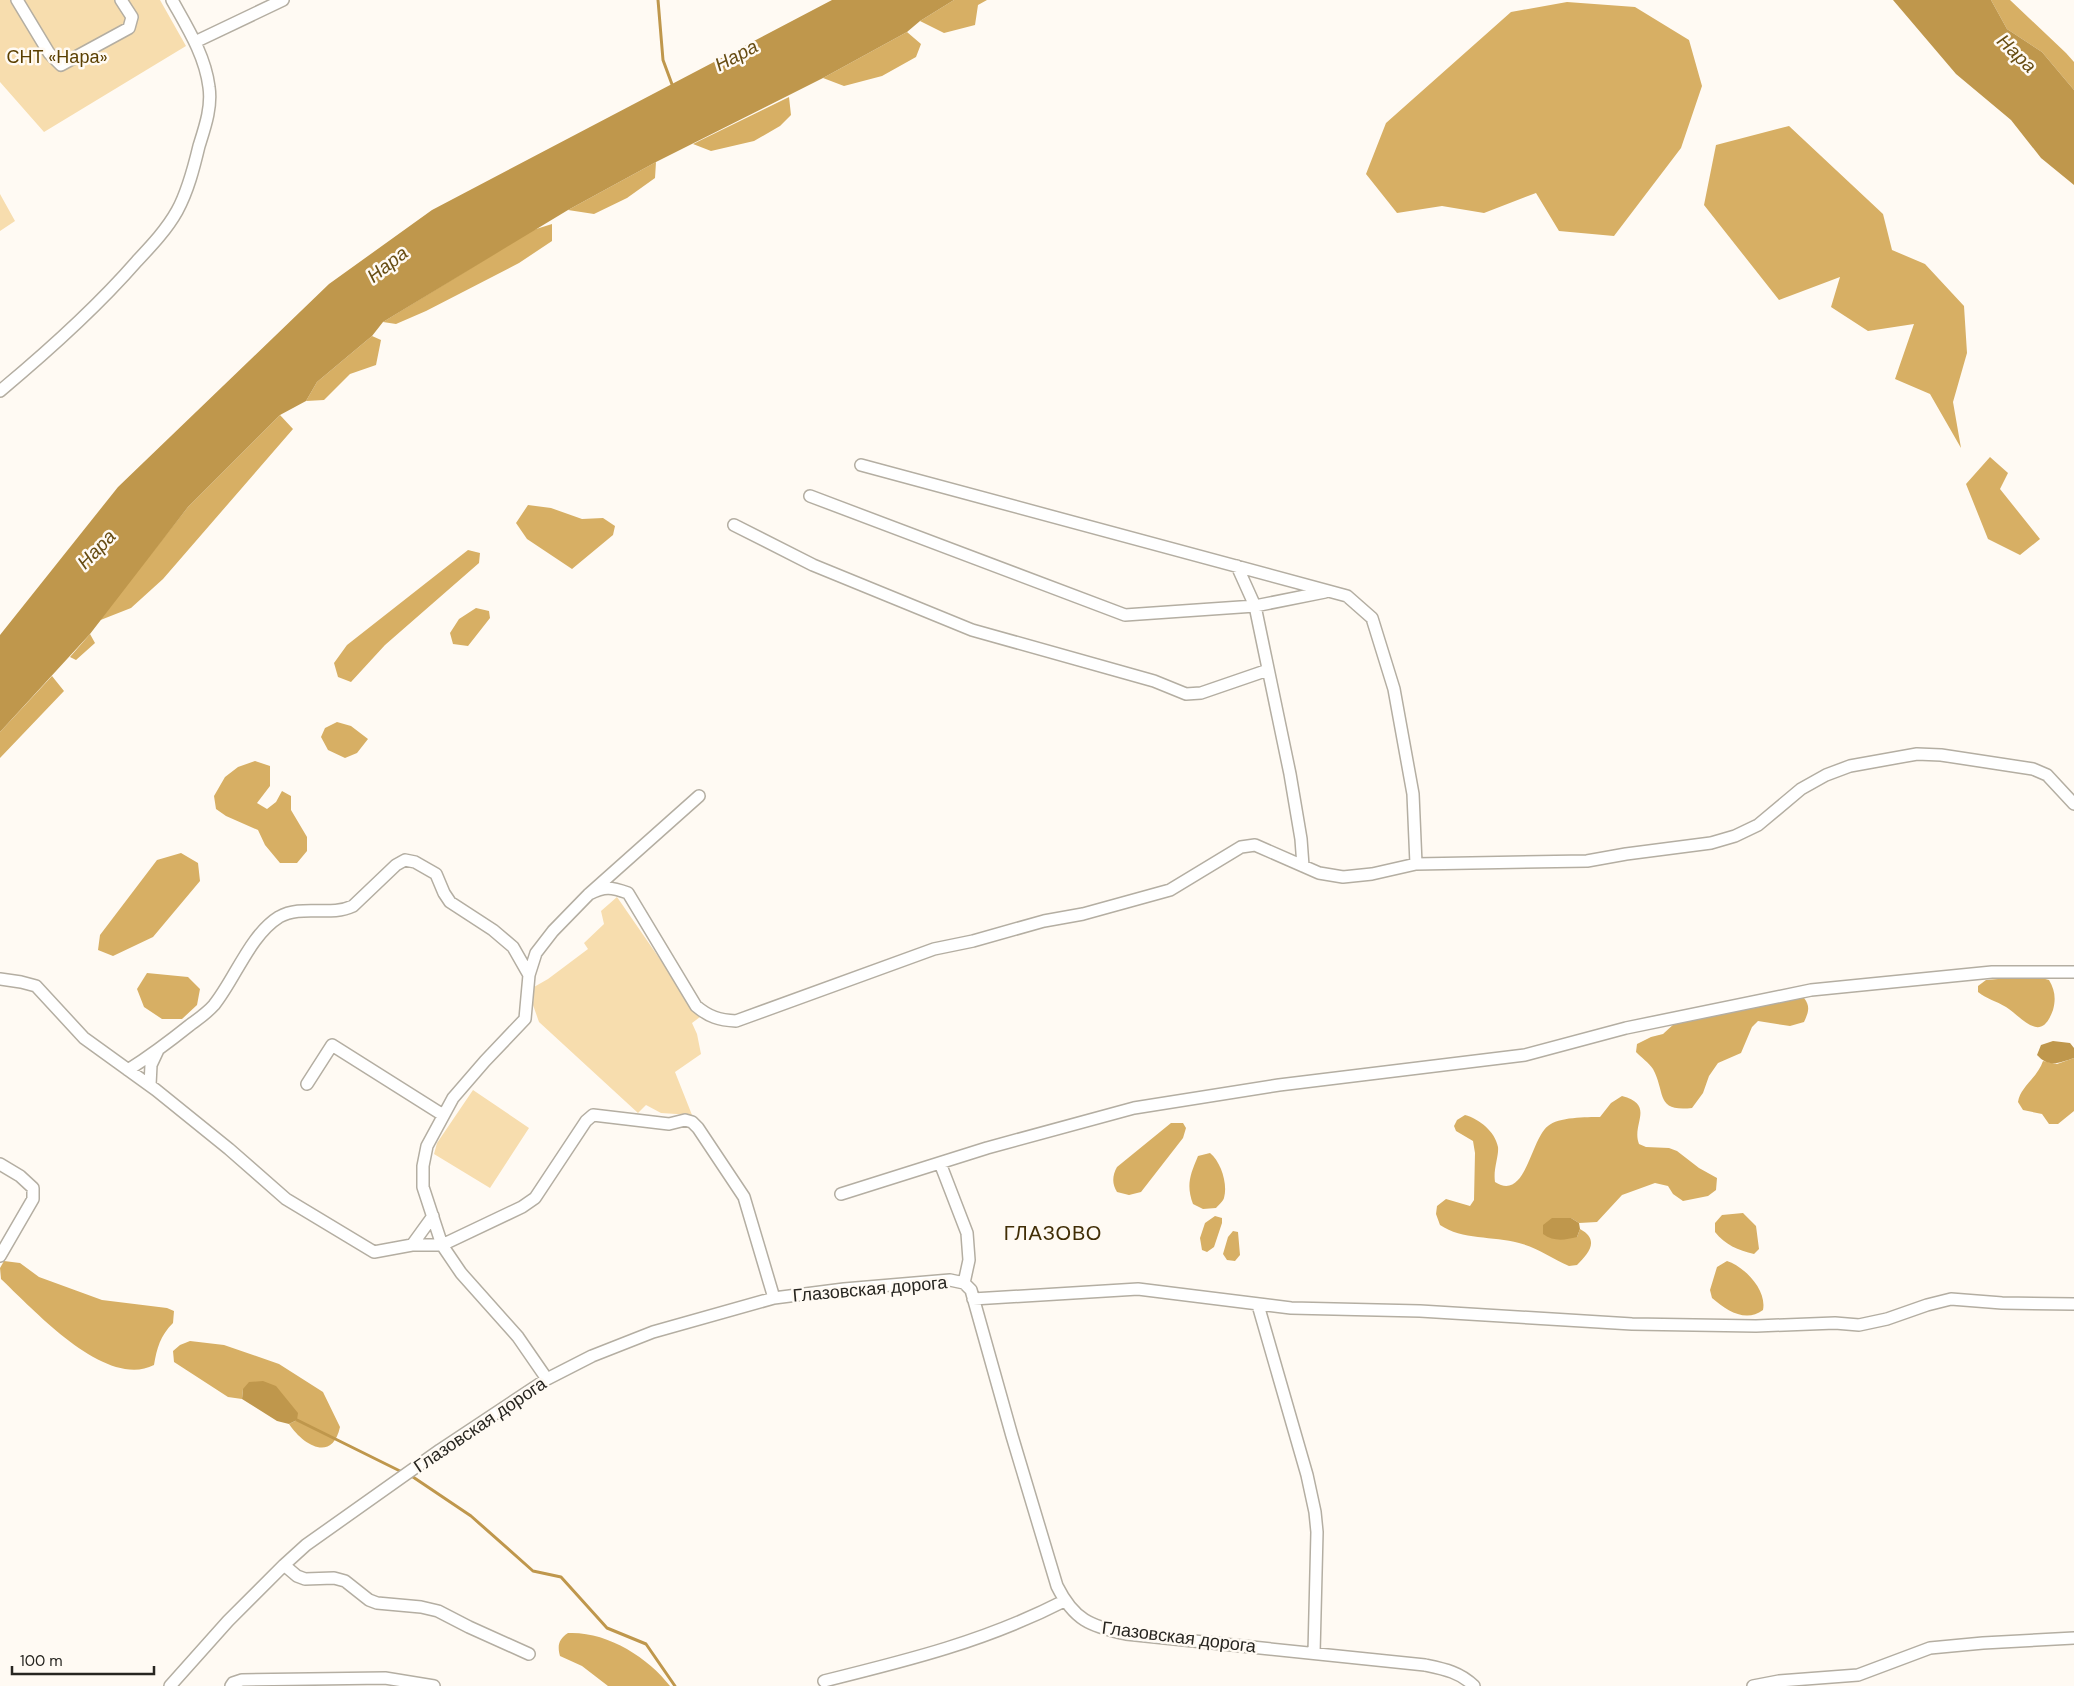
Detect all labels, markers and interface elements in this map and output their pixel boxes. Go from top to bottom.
water label: Нара [1992,29,2042,78]
water label: Нара [710,34,762,77]
park label: СНТ «Нара» [6,45,108,69]
water label: Нара [362,241,413,288]
water label: Нара [72,524,121,574]
district label: ГЛАЗОВО [1004,1220,1102,1246]
street label: Глазовская дорога [792,1270,949,1308]
street label: Глазовская дорога [409,1371,552,1478]
street label: Глазовская дорога [1101,1616,1258,1658]
scale bar [12,1644,155,1676]
text: 100 m [20,1651,63,1671]

